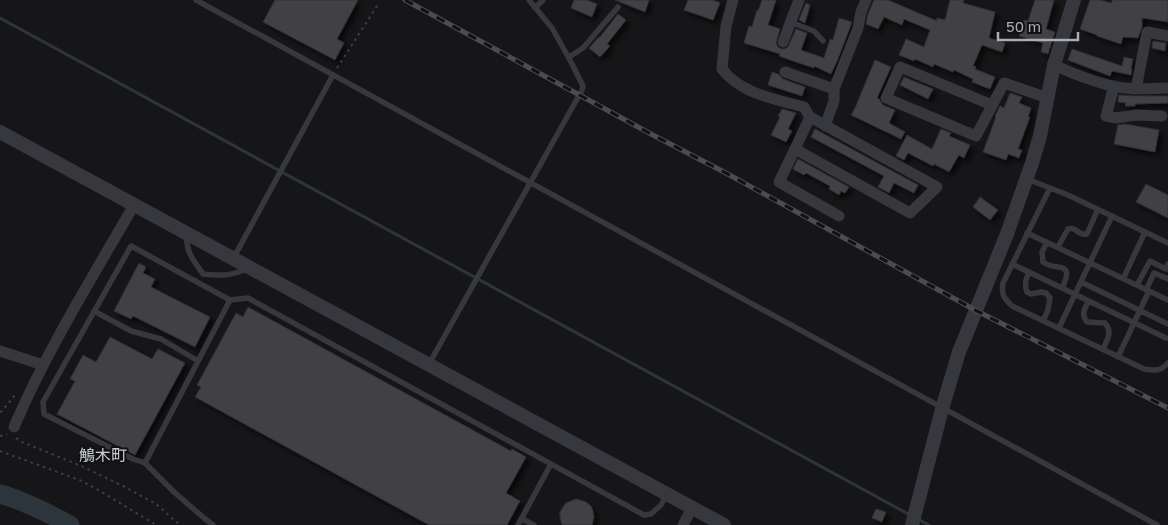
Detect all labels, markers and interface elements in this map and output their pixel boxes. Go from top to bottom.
scale bar [998,10,1078,42]
text: 50 m [1006,17,1041,35]
district label: 鵤木町 [79,445,127,465]

